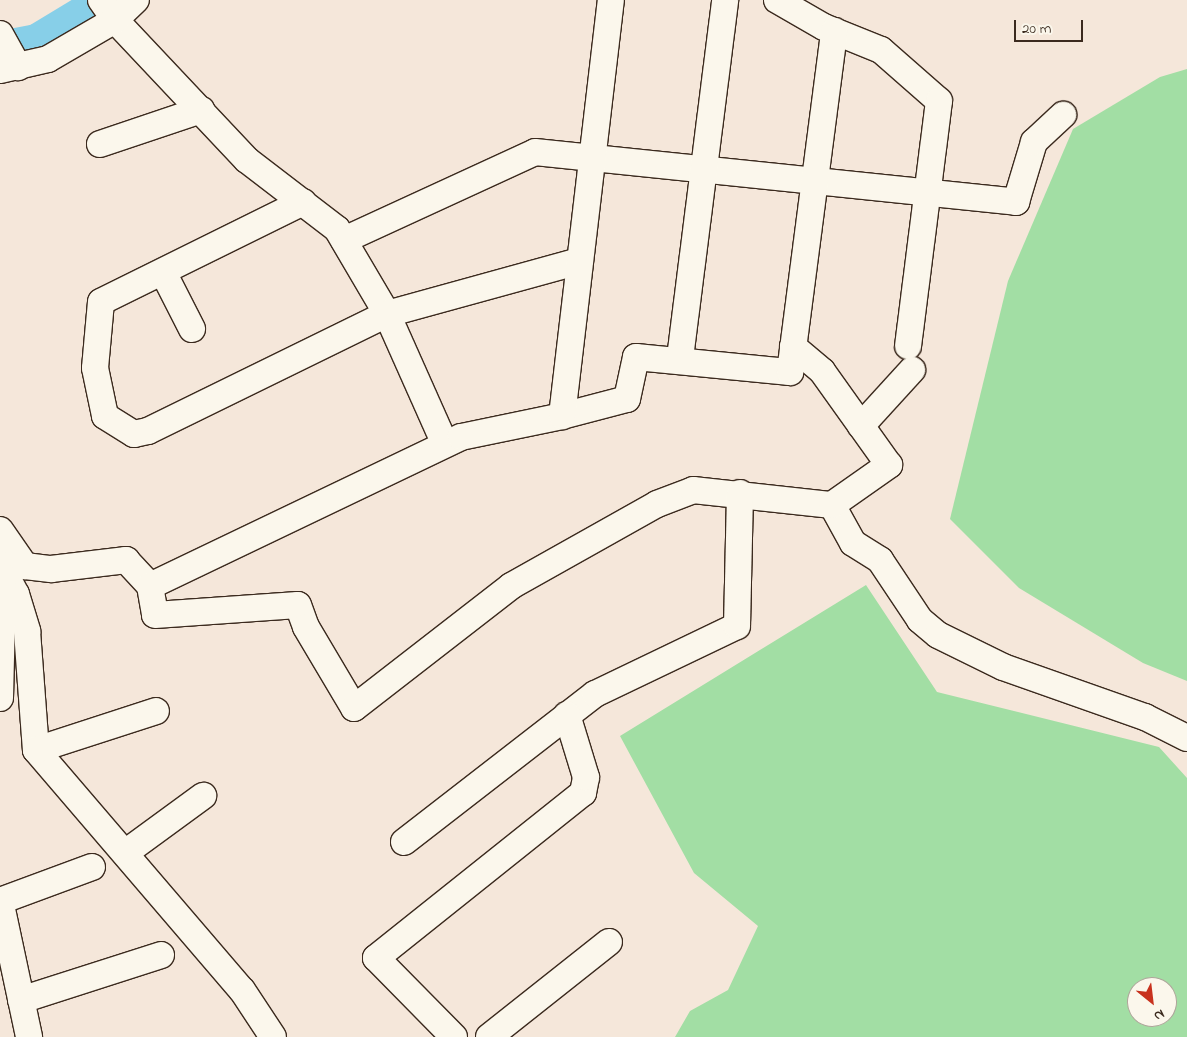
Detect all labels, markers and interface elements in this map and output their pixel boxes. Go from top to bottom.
scale bar [1017,10,1086,42]
text: 20 m [1022,18,1051,40]
north arrow [1127,977,1177,1027]
text: N [1150,1003,1168,1026]

